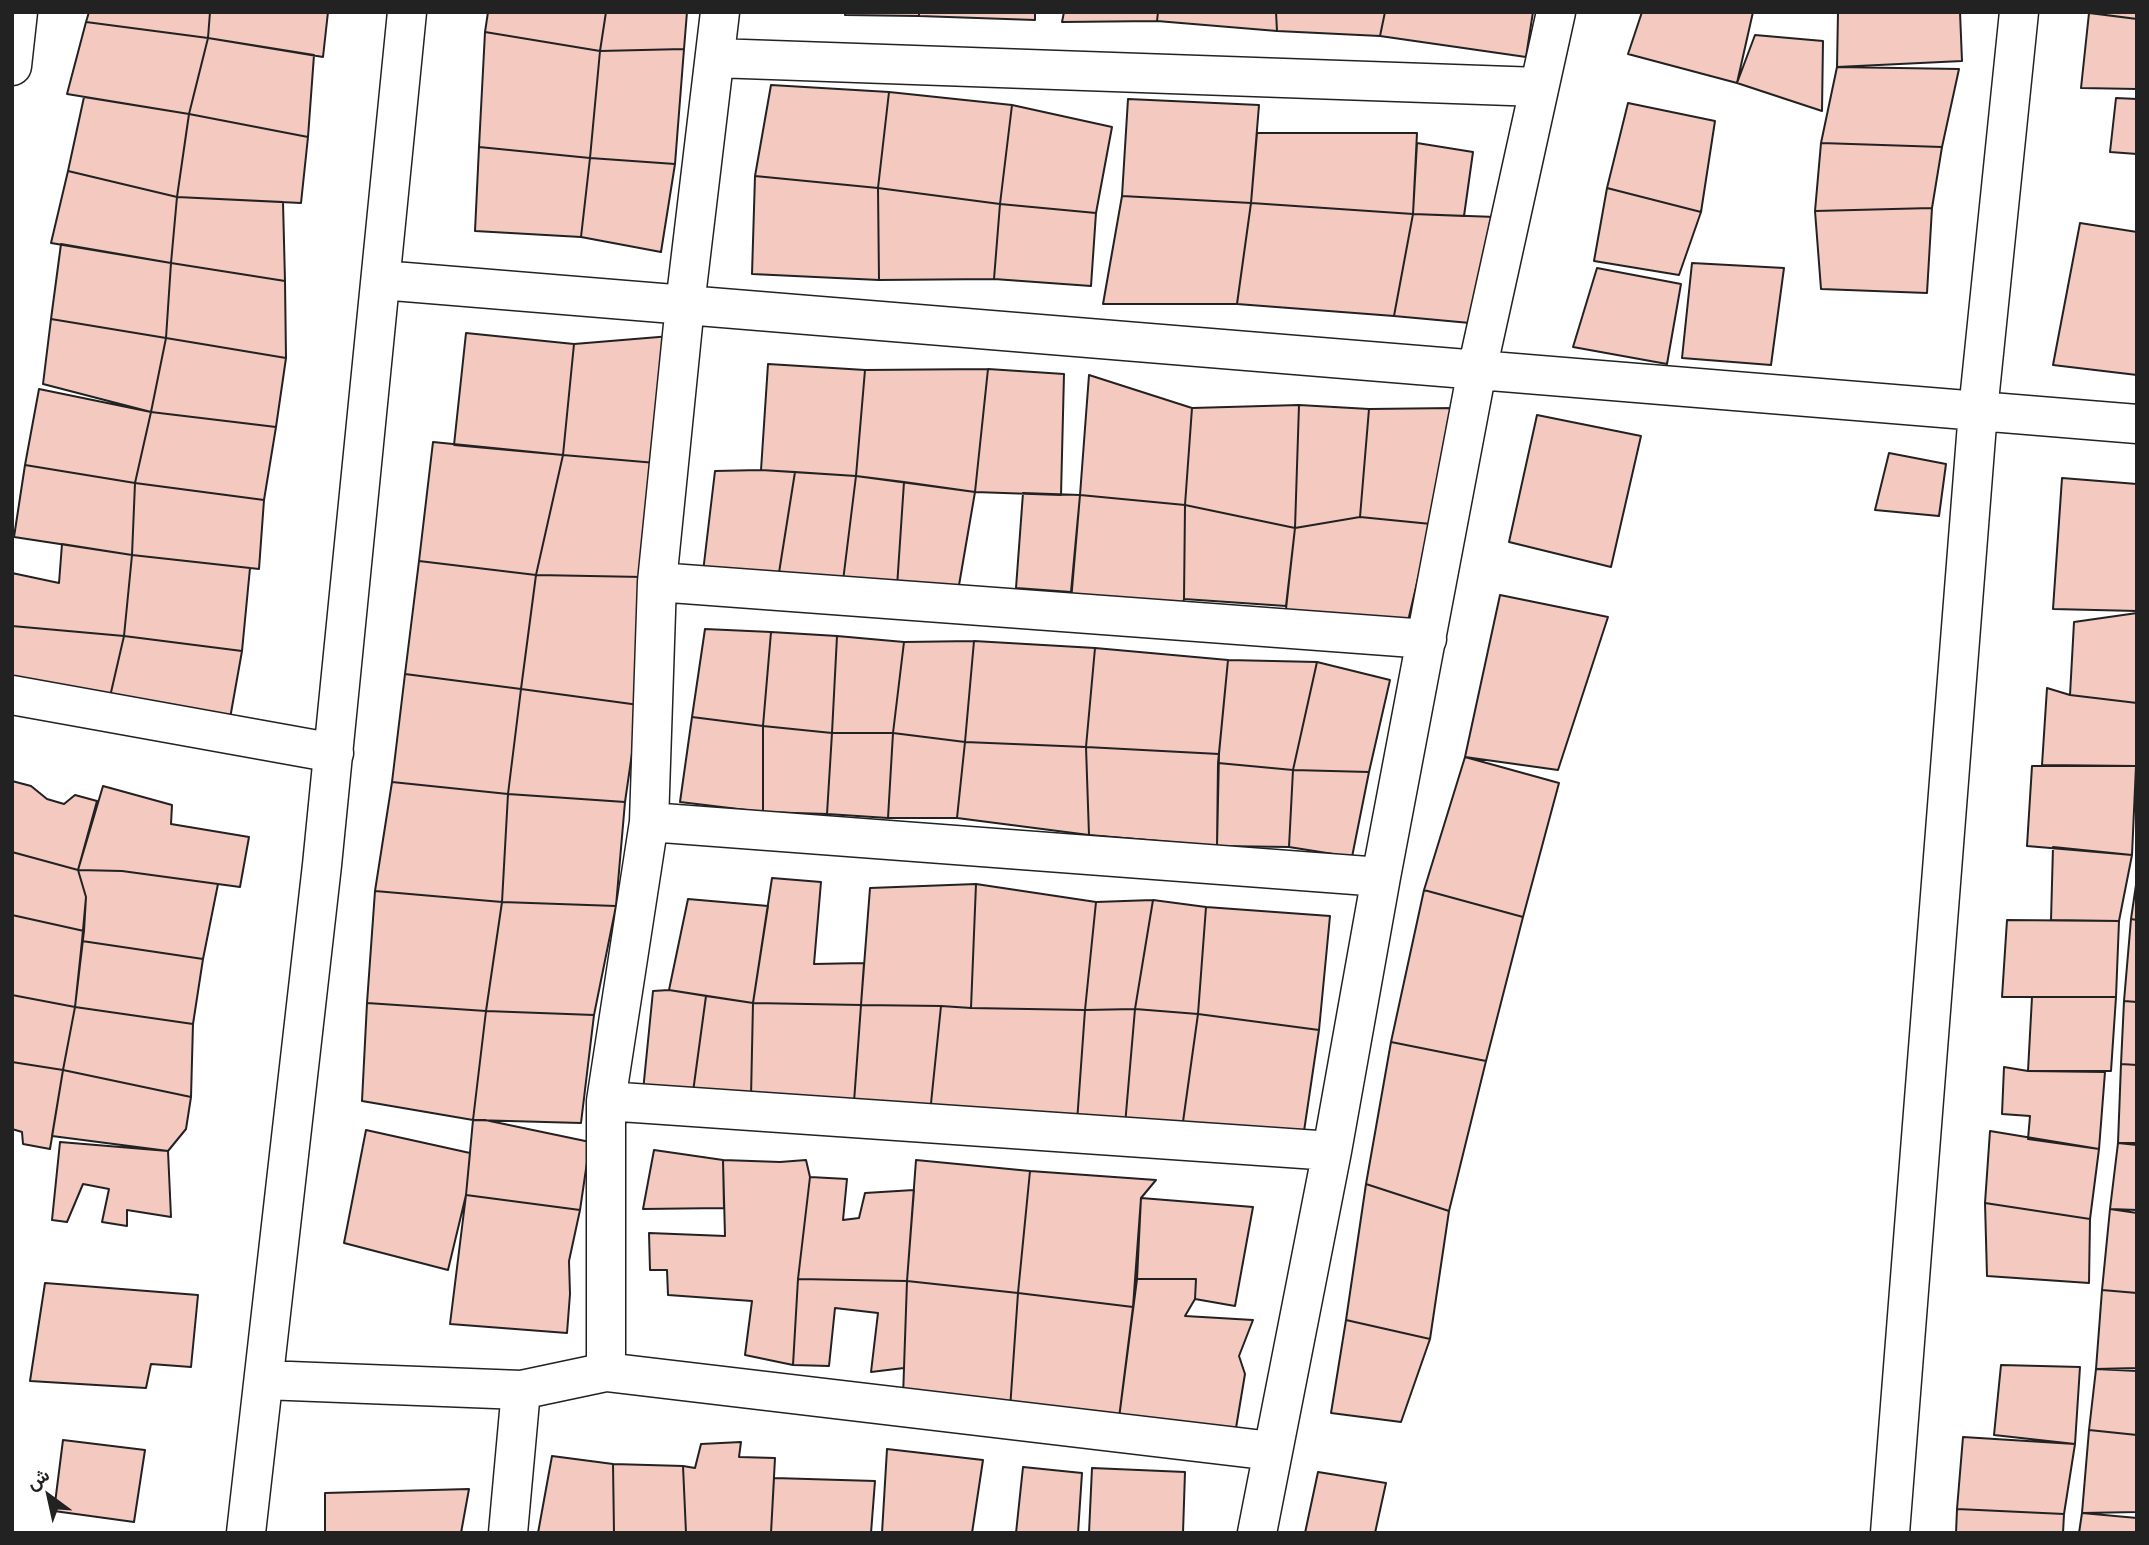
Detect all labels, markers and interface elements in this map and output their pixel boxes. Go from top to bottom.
north arrow [14,1461,84,1531]
text: ش [21,1461,54,1496]

